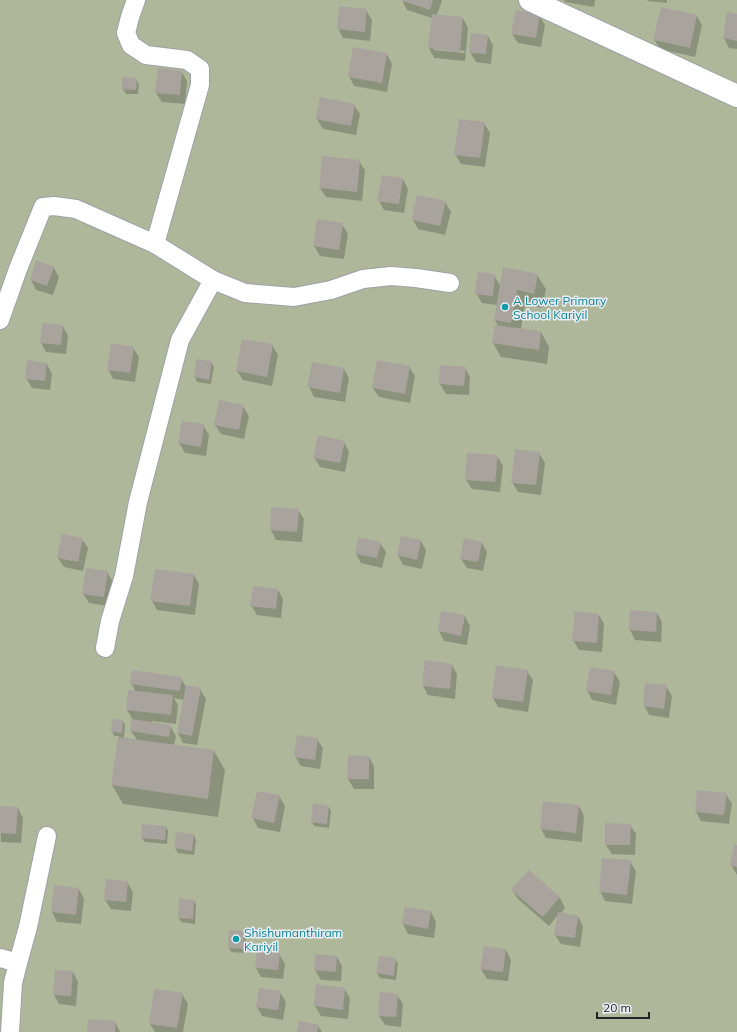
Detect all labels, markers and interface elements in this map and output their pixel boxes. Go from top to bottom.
place label: A Lower Primary School Kariyil [513,293,607,322]
marker: A Lower Primary School Kariyil [500,302,510,312]
place label: Shishumanthiram Kariyil [244,925,342,954]
marker: Shishumanthiram Kariyil [231,934,241,944]
scale bar [597,994,649,1020]
text: 20 m [603,1000,631,1015]

